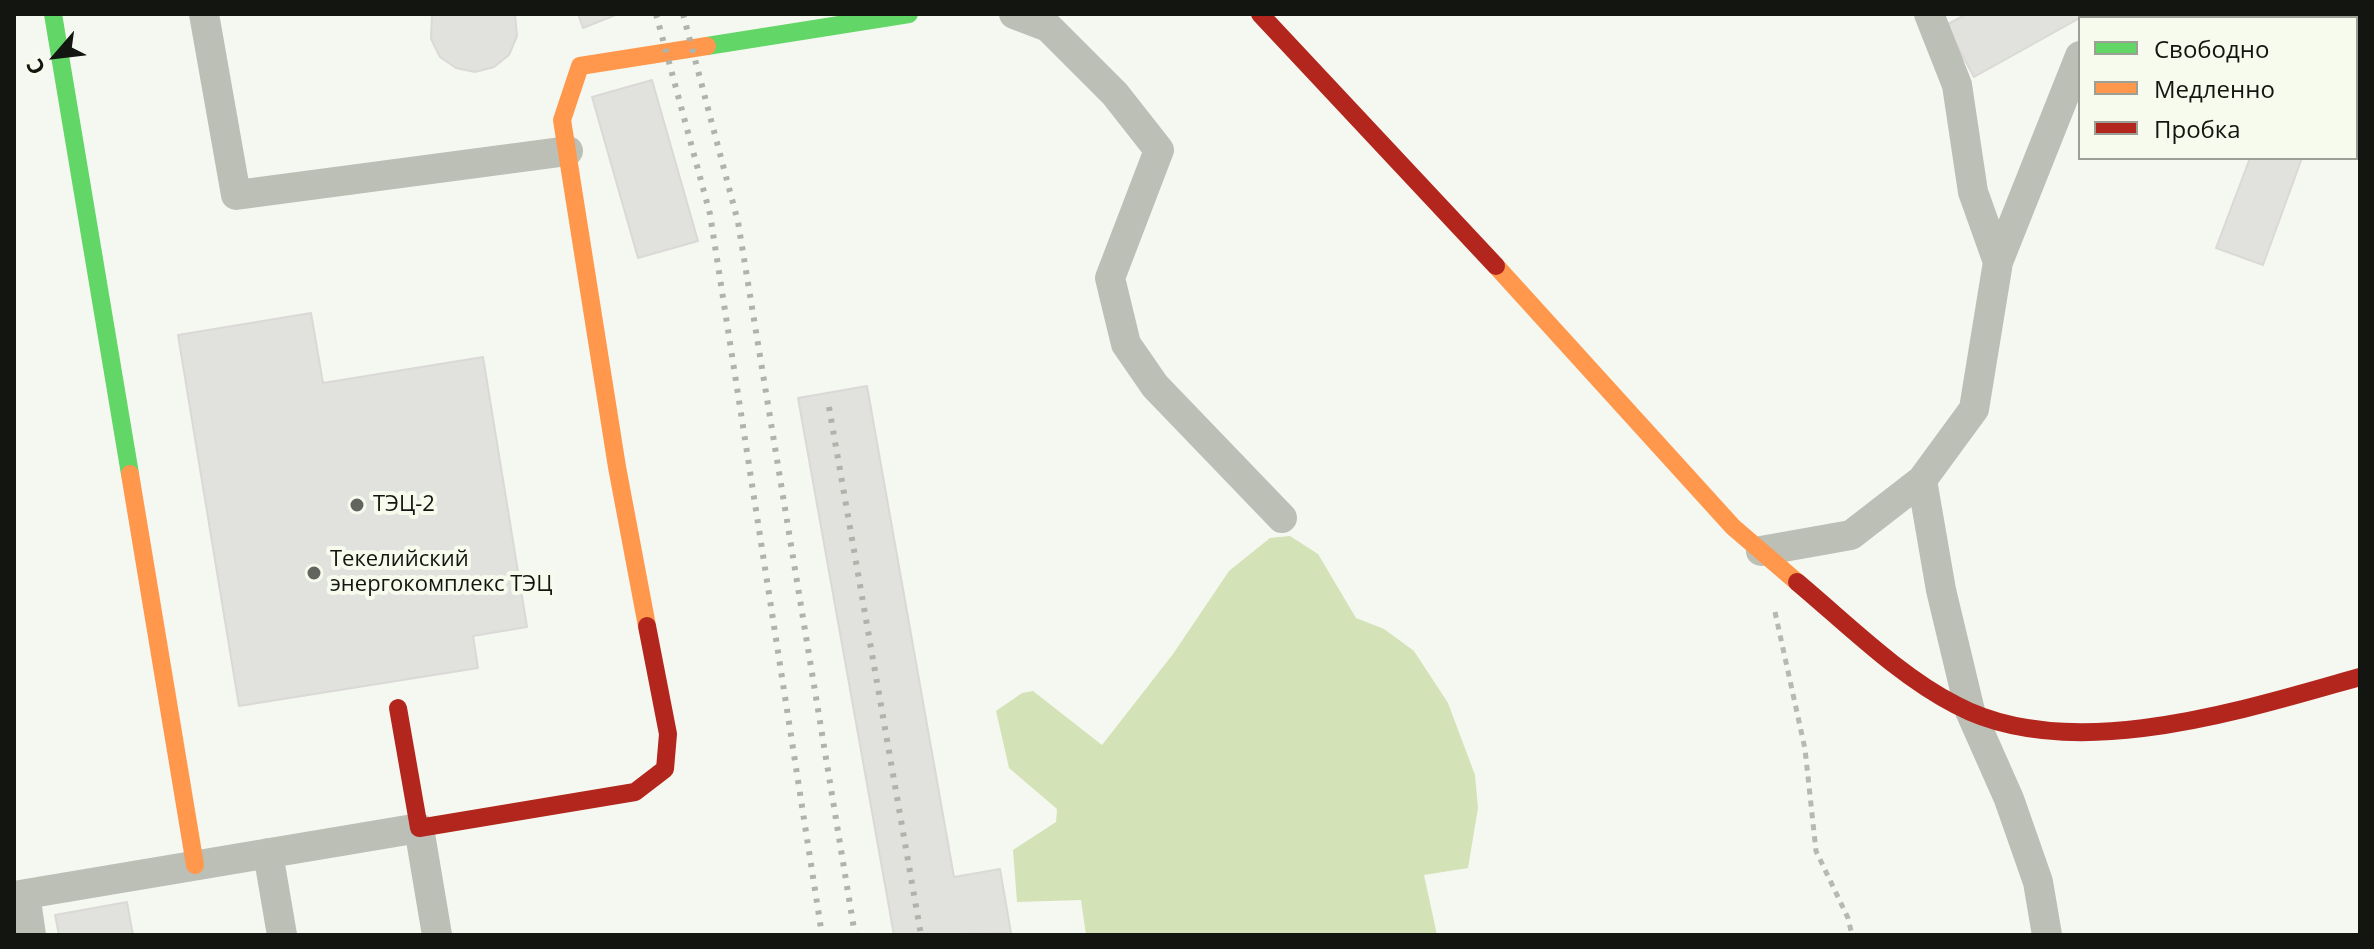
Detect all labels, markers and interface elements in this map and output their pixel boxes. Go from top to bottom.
north arrow [16,16,96,96]
legend [2078,16,2358,160]
text: Свободно [2154,32,2269,65]
text: С [18,54,51,81]
text: Медленно [2154,72,2275,105]
text: Пробка [2154,112,2241,145]
place label: ТЭЦ-2 [373,492,435,518]
marker: ТЭЦ-2 [348,496,366,514]
place label: Текелийский энергокомплекс ТЭЦ [330,547,552,598]
marker: Текелийский энергокомплекс ТЭЦ [305,564,323,582]

